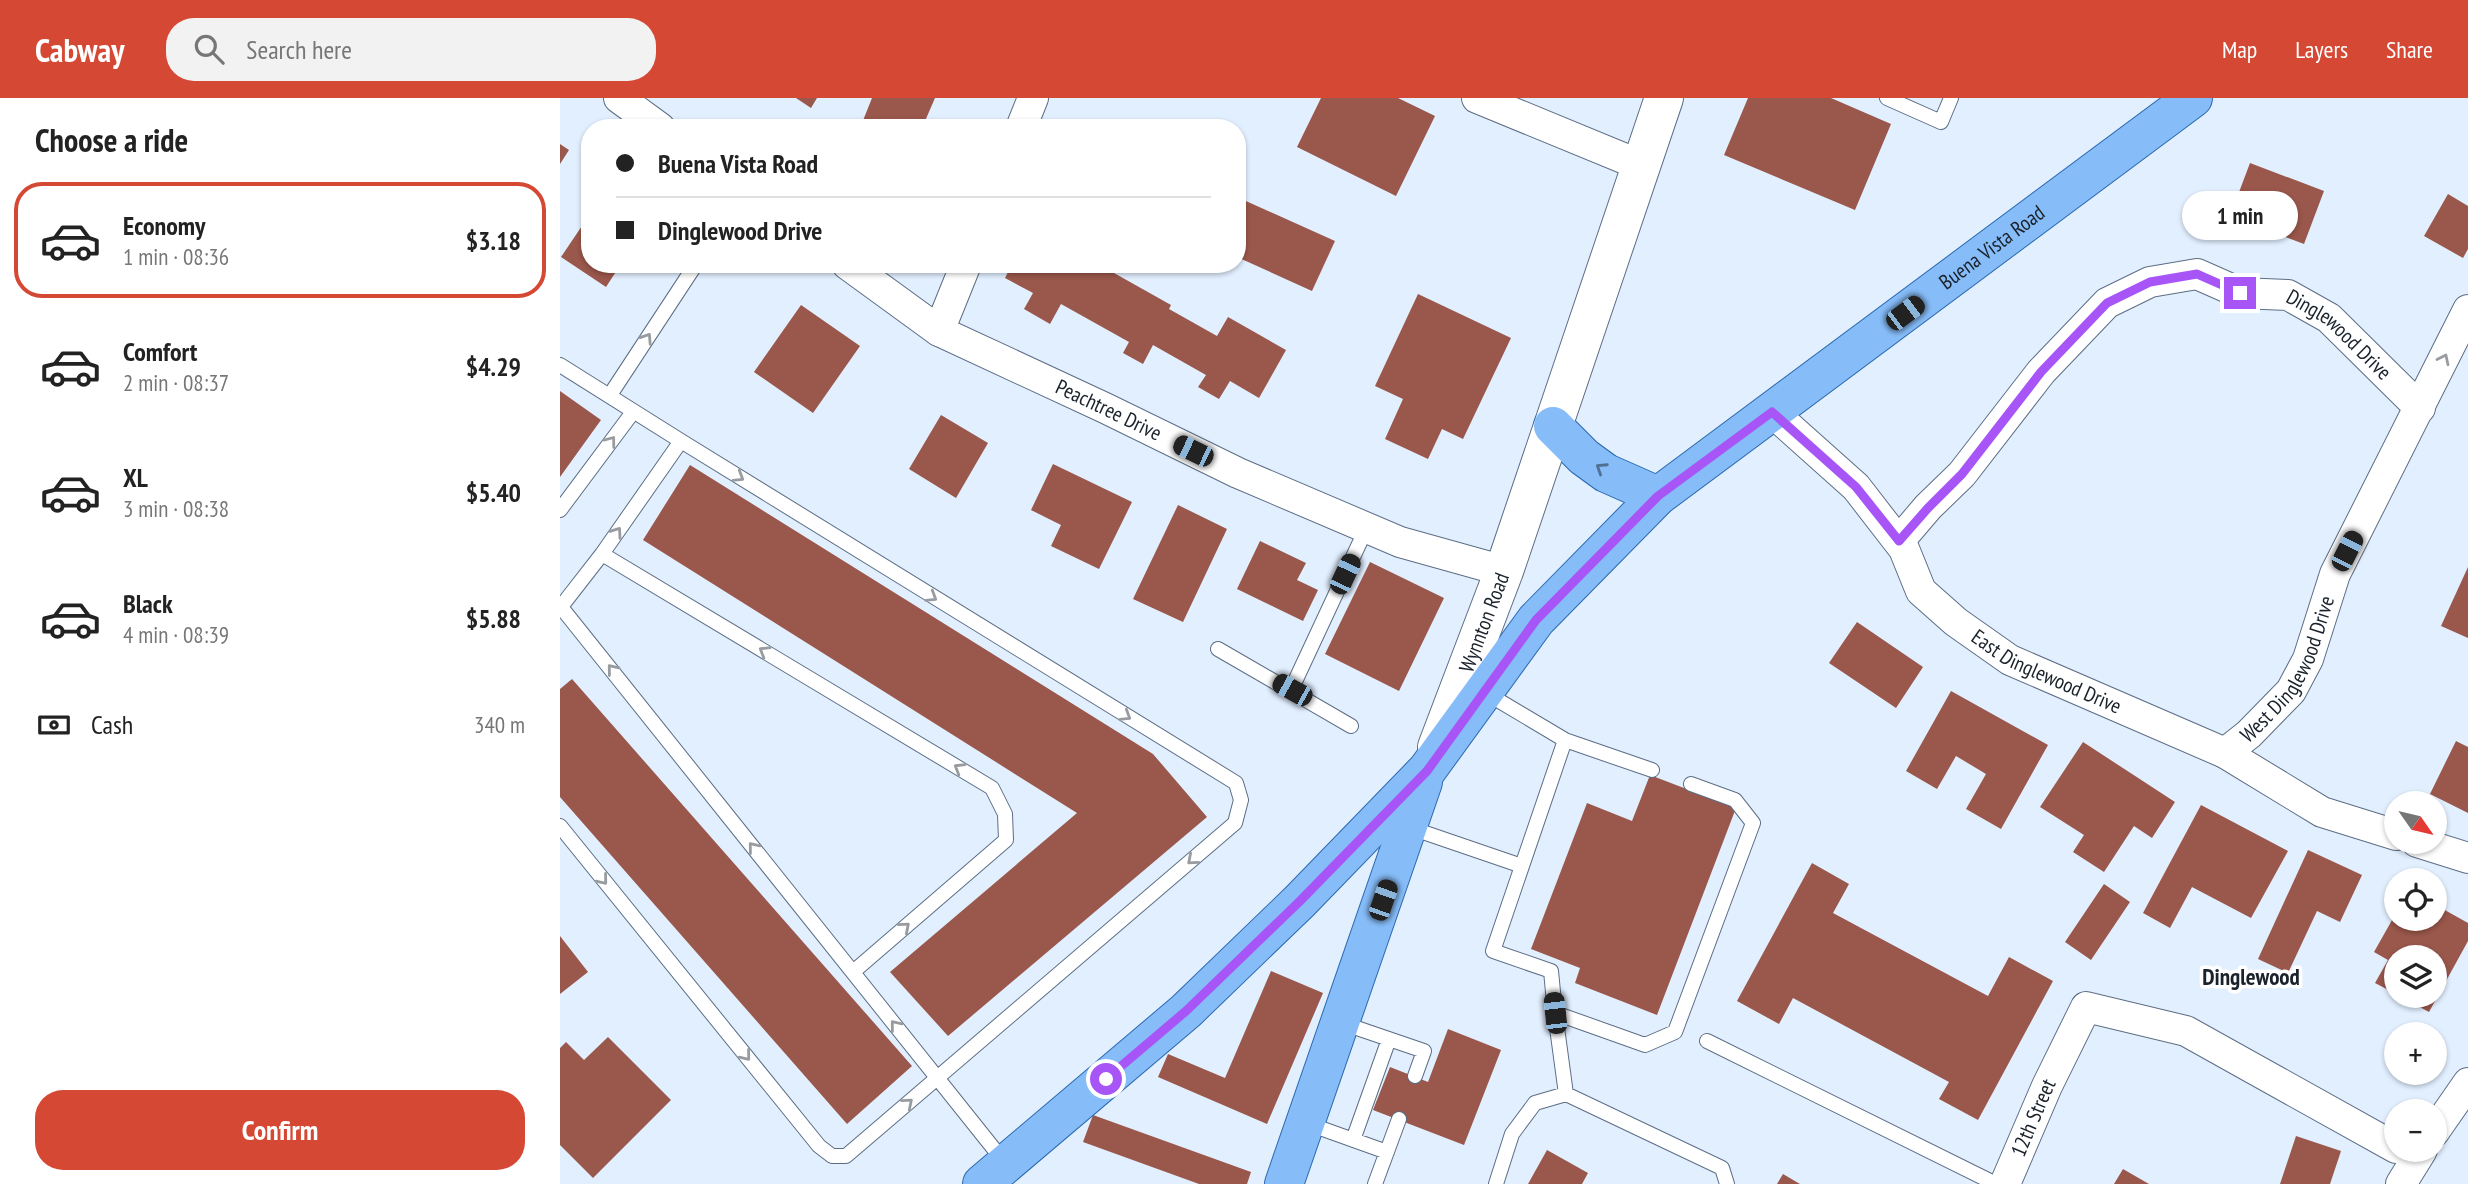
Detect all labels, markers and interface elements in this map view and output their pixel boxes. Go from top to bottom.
search box [166,18,656,81]
text: Cabway [35,28,124,71]
icon: search [190,30,228,68]
text: Search here [246,33,352,66]
text: Map [2222,34,2257,65]
text: Layers [2295,34,2348,65]
text: Share [2386,34,2433,65]
text: Choose a ride [35,119,188,161]
text: Buena Vista Road [658,147,818,180]
callout: 1 min [2182,192,2298,240]
street label: Buena Vista Road [1933,199,2050,295]
text: 1 min [2217,201,2263,230]
icon: car [39,209,102,272]
text: Economy [123,209,205,242]
text: Dinglewood Drive [658,214,822,247]
text: $3.18 [466,224,521,257]
text: 1 min · 08:36 [123,242,229,271]
route end [2224,277,2256,309]
street label: Dinglewood Drive [2282,283,2398,385]
car [1882,292,1929,334]
one-way arrow [639,333,652,346]
icon: car [39,335,102,398]
text: Comfort [123,335,197,368]
text: $4.29 [466,350,521,383]
one-way arrow [2436,354,2450,366]
text: 2 min · 08:37 [123,368,229,397]
street label: Peachtree Drive [1052,373,1166,447]
car [1170,432,1217,470]
one-way arrow [603,436,616,449]
icon: car [39,461,102,524]
text: XL [123,461,148,494]
one-way arrow [1595,464,1608,477]
one-way arrow [731,469,744,482]
text: $5.40 [466,476,521,509]
text: 3 min · 08:38 [123,494,229,523]
one-way arrow [609,527,621,540]
car [2329,528,2366,574]
car [1327,551,1364,597]
street label: Wynnton Road [1453,569,1515,676]
icon: car [39,587,102,650]
text: Black [123,587,173,620]
one-way arrow [925,588,938,601]
street label: West Dinglewood Drive [2235,592,2340,749]
text: $5.88 [466,602,521,635]
text: 4 min · 08:39 [123,620,229,649]
street label: East Dinglewood Drive [1966,623,2126,720]
one-way arrow [758,647,771,660]
one-way arrow [607,665,620,677]
car [1269,671,1316,709]
icon: cash [35,706,73,744]
one-way arrow [1118,707,1131,720]
text: Cash [91,708,133,741]
text: 340 m [474,710,525,739]
one-way arrow [953,764,966,777]
north arrow [2384,791,2446,854]
map controls [2384,791,2447,1162]
one-way arrow [749,843,762,855]
one-way arrow [1187,852,1200,864]
button: locate [2384,868,2447,931]
one-way arrow [595,871,607,884]
car [1367,877,1400,923]
one-way arrow [896,923,909,935]
button: layers [2384,945,2447,1008]
district label: Dinglewood [2202,962,2300,991]
car [1543,991,1568,1035]
one-way arrow [891,1020,904,1033]
button: + [2384,1022,2447,1085]
one-way arrow [738,1048,750,1061]
route start [1090,1063,1122,1095]
street label: 12th Street [2004,1074,2062,1161]
button: Confirm [35,1090,525,1170]
one-way arrow [900,1099,913,1111]
button: − [2384,1099,2447,1162]

